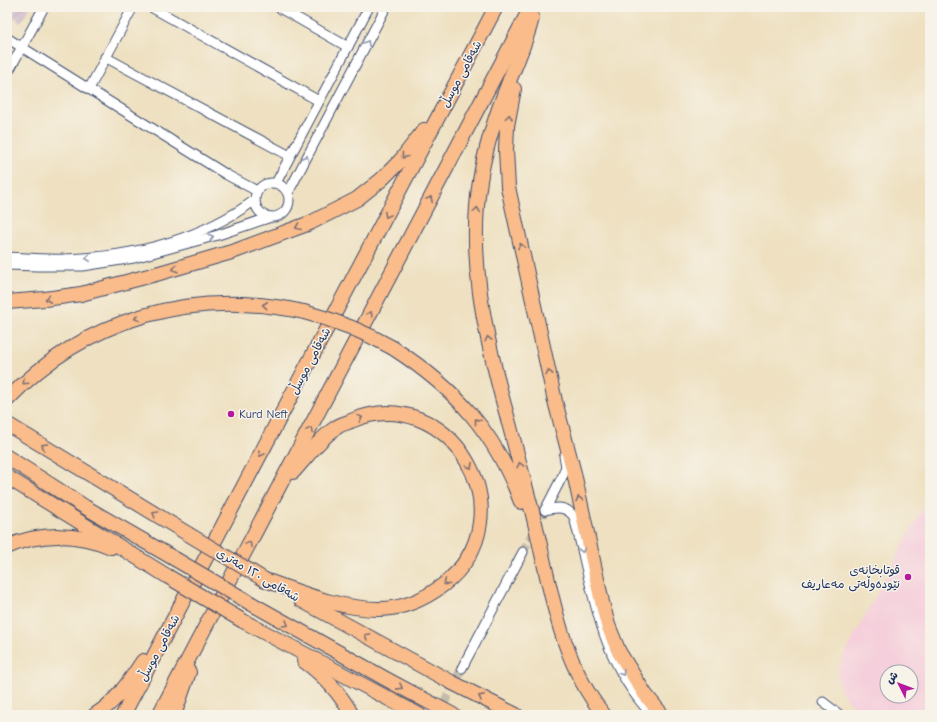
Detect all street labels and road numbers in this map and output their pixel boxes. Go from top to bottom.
street label: شەقامی موسڵ [436,37,485,110]
street label: شەقامی موسڵ [285,324,334,397]
street label: شەقامی ١٢٠ مەتری [213,546,302,605]
street label: شەقامی موسڵ [134,611,183,684]

